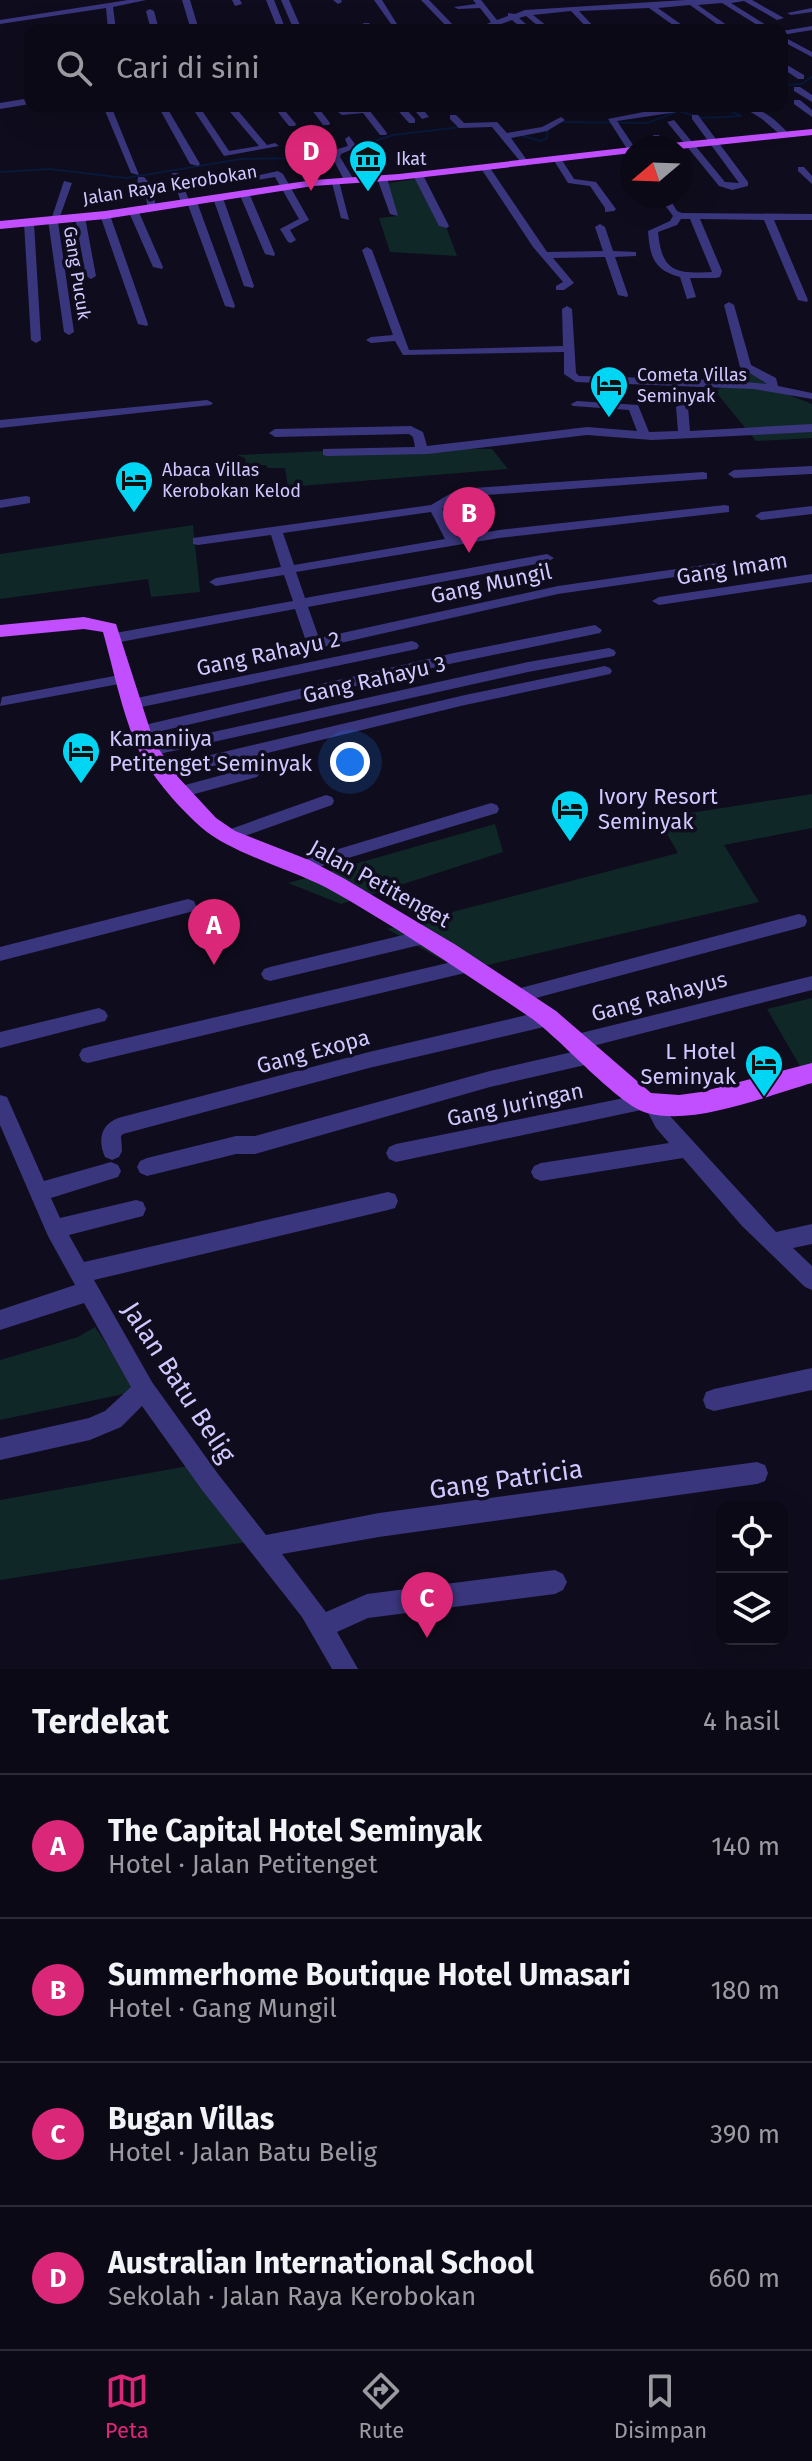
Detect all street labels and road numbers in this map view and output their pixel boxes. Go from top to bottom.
street label: Jalan Raya Kerobokan [81,160,259,210]
street label: Gang Pucuk [59,225,95,322]
street label: Gang Imam [675,546,790,591]
street label: Gang Mungil [428,558,554,609]
street label: Gang Rahayu 2 [194,625,342,682]
street label: Gang Rahayu 3 [300,650,448,709]
street label: Jalan Petitenget [304,834,455,933]
street label: Gang Rahayus [588,965,730,1028]
street label: Gang Exopa [254,1023,373,1080]
street label: Gang Juringan [444,1077,586,1132]
street label: Jalan Batu Belig [115,1296,242,1469]
street label: Gang Patricia [427,1453,585,1506]

